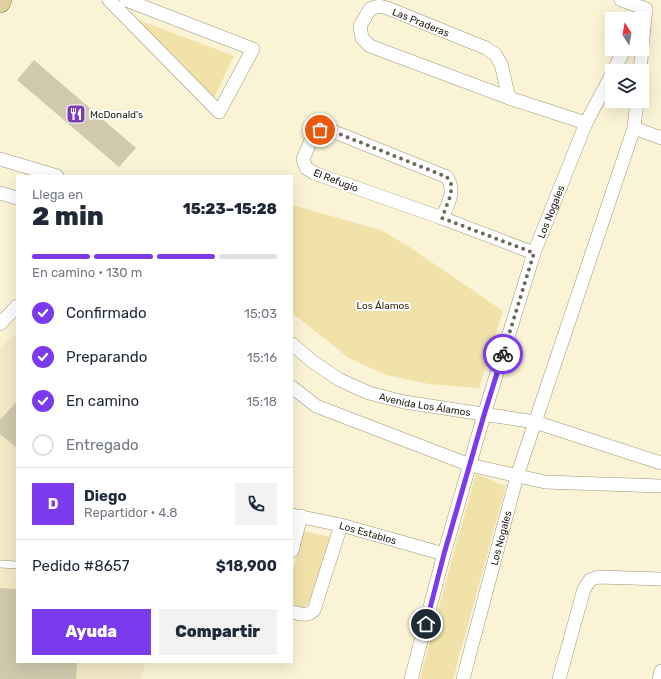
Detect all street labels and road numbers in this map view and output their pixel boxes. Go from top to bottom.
street label: Las Praderas [390,6,451,40]
street label: El Refugio [312,167,360,195]
street label: Los Nogales [535,184,567,240]
street label: Avenida Los Álamos [378,391,471,419]
street label: Los Nogales [488,509,515,567]
street label: Los Establos [338,520,398,547]

